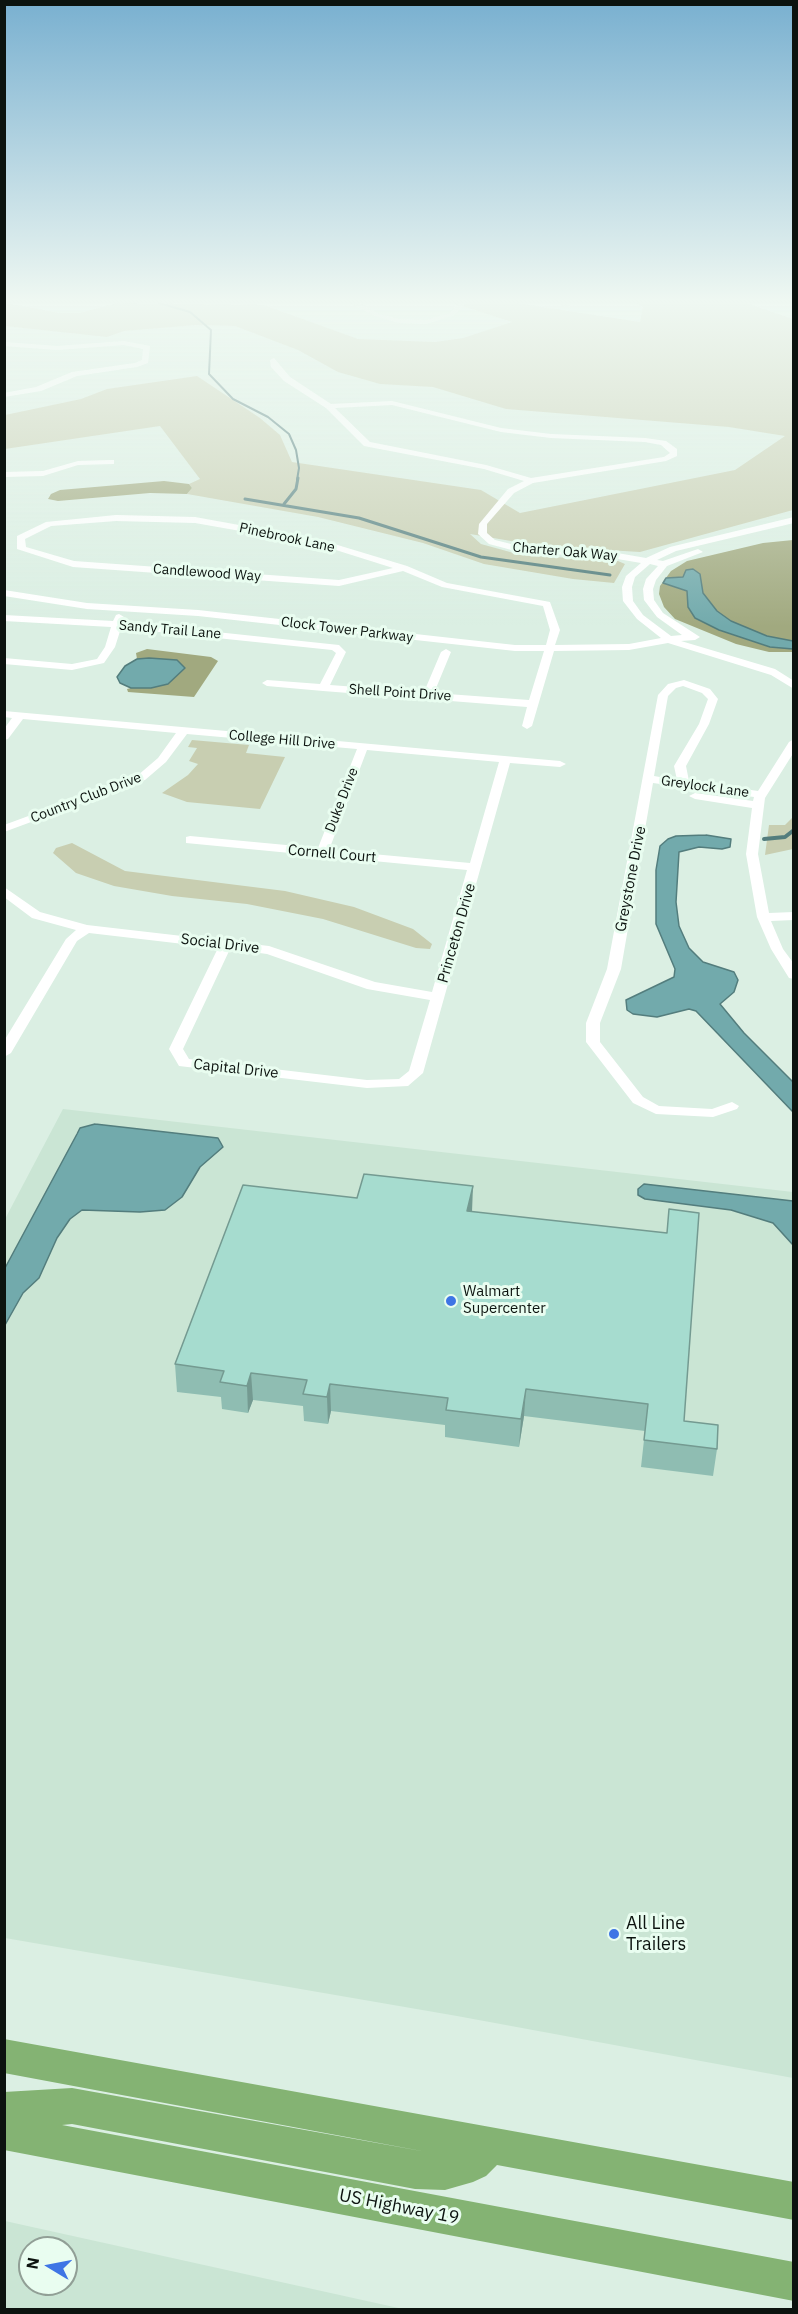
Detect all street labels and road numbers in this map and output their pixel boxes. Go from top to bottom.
street label: Pinebrook Lane [238,520,336,556]
street label: Charter Oak Way [512,539,618,565]
street label: Candlewood Way [152,561,262,585]
street label: Clock Tower Parkway [280,614,414,646]
street label: Sandy Trail Lane [118,617,222,643]
street label: Shell Point Drive [348,681,452,705]
street label: College Hill Drive [228,727,336,753]
street label: Duke Drive [322,765,362,835]
street label: Country Club Drive [28,769,144,827]
street label: Greylock Lane [660,772,750,802]
street label: Greystone Drive [612,825,650,933]
street label: Cornell Court [287,841,377,867]
street label: Princeton Drive [434,881,480,985]
street label: Social Drive [180,930,260,958]
street label: Capital Drive [193,1056,279,1082]
street label: US Highway 19 [337,2185,461,2229]

